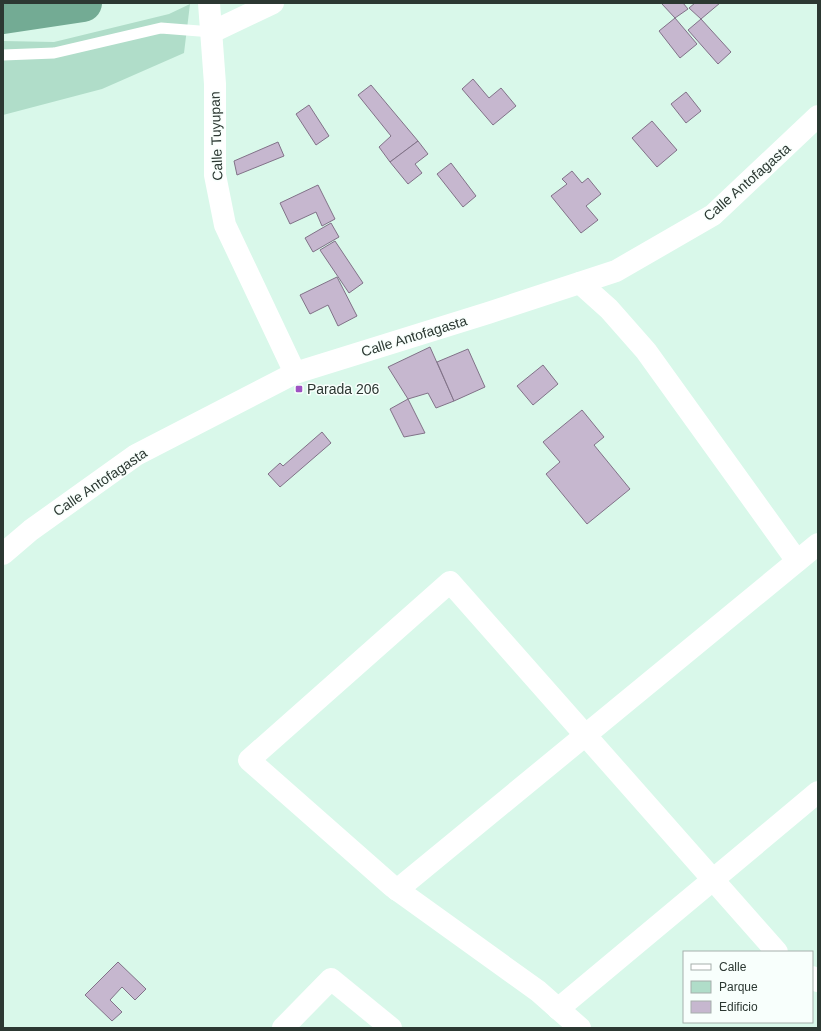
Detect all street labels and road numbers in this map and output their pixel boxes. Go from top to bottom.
street label: Calle Tuyupan [206,91,226,181]
street label: Calle Antofagasta [700,140,794,224]
street label: Calle Antofagasta [359,312,469,360]
street label: Calle Antofagasta [50,445,150,519]

